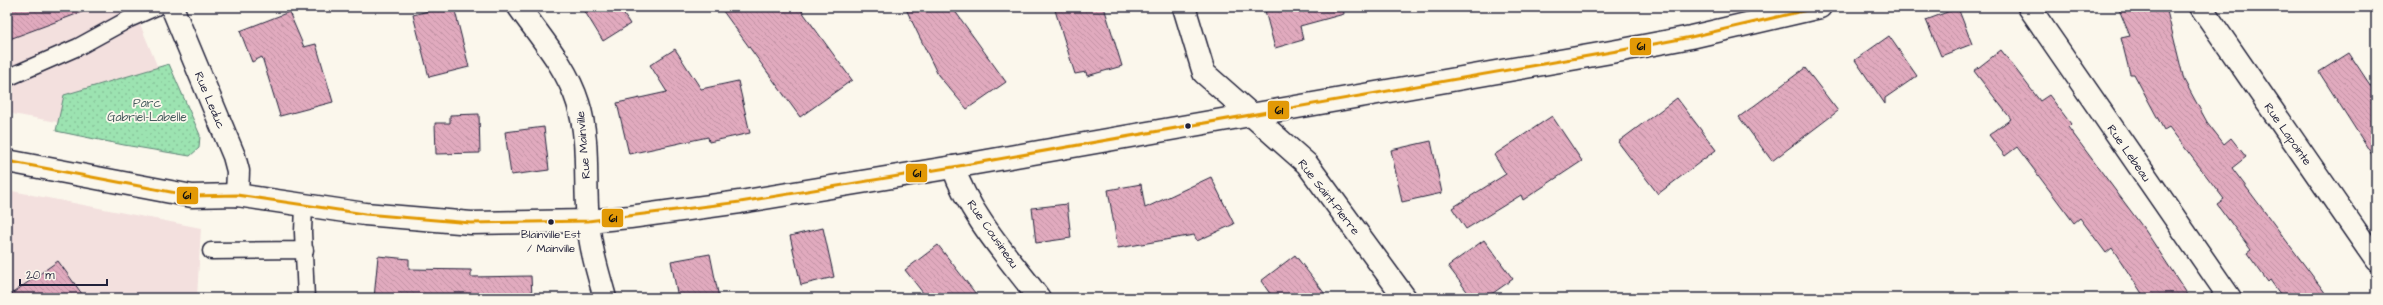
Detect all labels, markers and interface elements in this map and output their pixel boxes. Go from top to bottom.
line badge: 61 [1629,37,1652,56]
text: 61 [1637,39,1646,54]
street label: Rue Leduc [190,69,229,132]
park label: Parc Gabriel-Labelle [107,95,187,126]
line badge: 61 [1267,100,1290,120]
street label: Rue Lapointe [2260,100,2316,169]
text: 61 [1275,103,1284,118]
street label: Rue Mainville [572,110,595,180]
unlabelled marker [1183,121,1193,131]
street label: Rue Lebeau [2103,121,2155,185]
street label: Rue Saint-Pierre [1294,156,1364,239]
line badge: 61 [905,163,928,183]
text: 61 [913,166,922,181]
line badge: 61 [176,186,199,205]
text: 61 [183,188,192,203]
street label: Rue Cousineau [963,197,1022,272]
line badge: 61 [601,208,624,228]
text: 61 [609,211,618,226]
marker: Blainville Est / Mainville [546,217,556,227]
place label: Blainville Est / Mainville [521,227,582,256]
scale bar [20,261,107,287]
text: 20 m [26,267,55,284]

